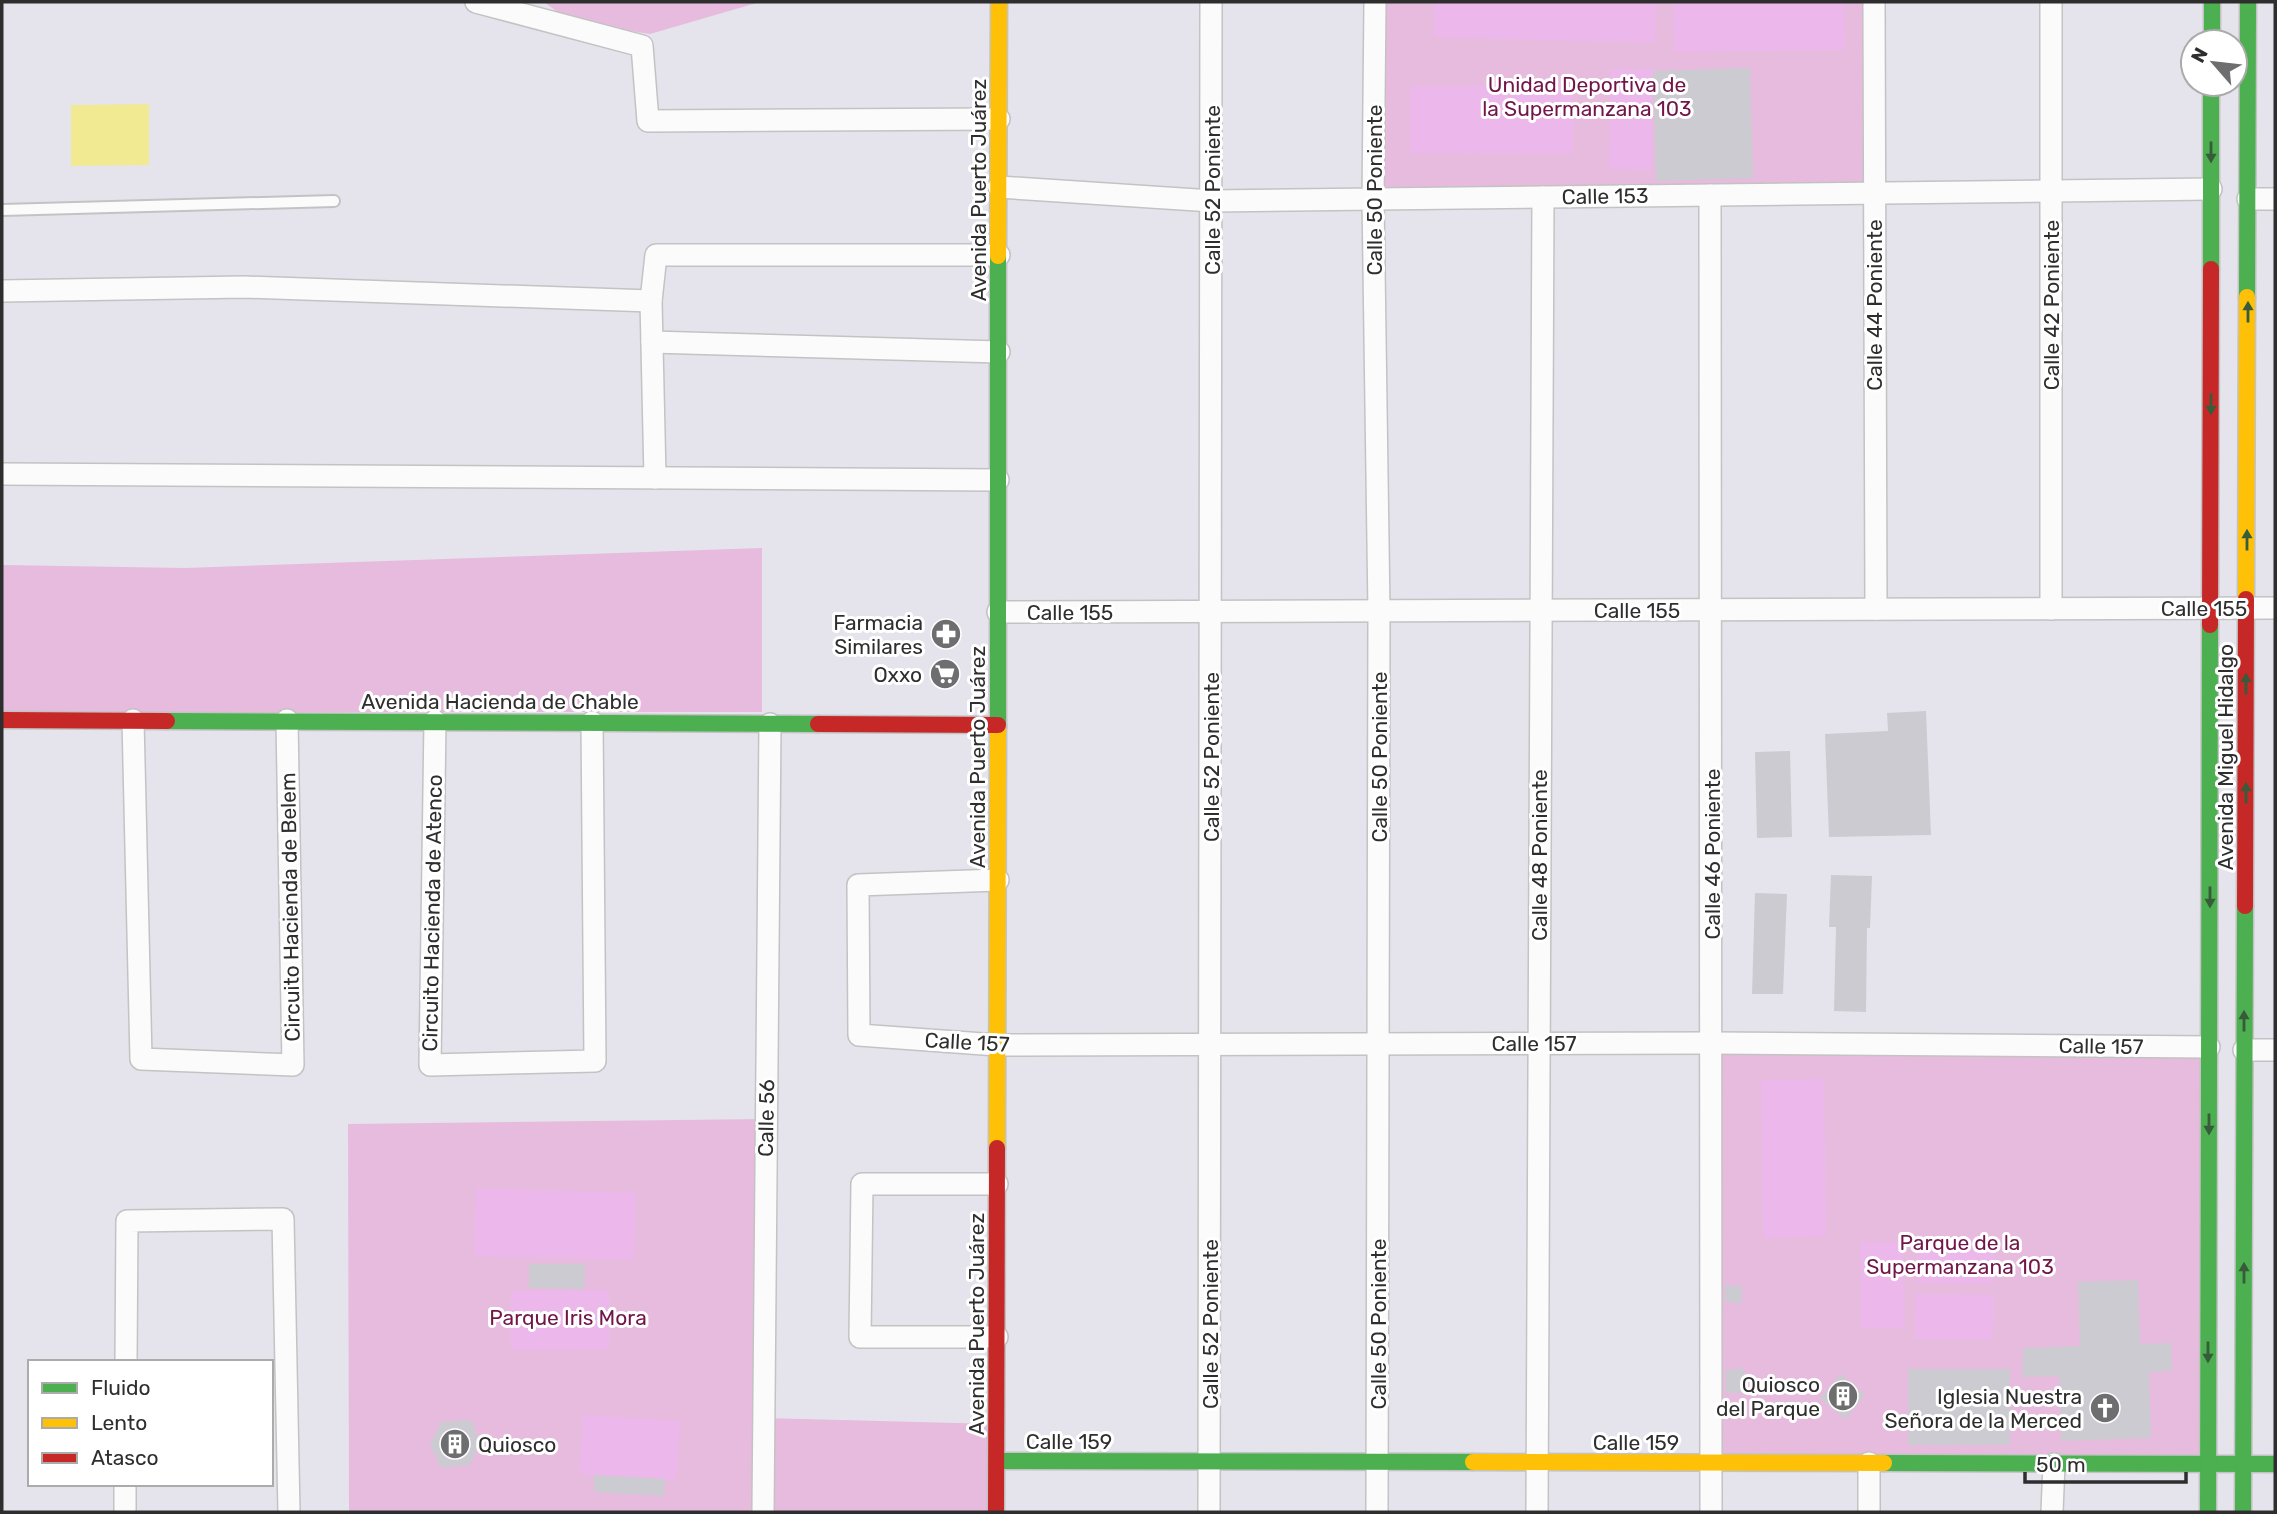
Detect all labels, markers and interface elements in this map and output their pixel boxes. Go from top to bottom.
north arrow [2179,28,2249,98]
text: N [2186,44,2213,67]
park label: Unidad Deportiva de la Supermanzana 103 [1482,72,1692,121]
street label: Avenida Puerto Juárez [966,79,991,301]
street label: Calle 50 Poniente [1362,104,1387,276]
street label: Calle 52 Poniente [1200,105,1225,275]
one-way arrow [2205,141,2217,163]
street label: Calle 153 [1561,183,1649,209]
street label: Calle 44 Poniente [1862,219,1887,391]
street label: Calle 42 Poniente [2039,220,2064,390]
one-way arrow [2242,301,2254,323]
one-way arrow [2205,393,2217,415]
one-way arrow [2241,528,2253,550]
street label: Calle 155 [2161,596,2247,621]
street label: Calle 155 [1594,598,1680,623]
street label: Calle 155 [1027,600,1113,625]
place label: Farmacia Similares [833,610,923,659]
pharmacy icon: Farmacia Similares [929,617,963,651]
street label: Avenida Miguel Hidalgo [2213,644,2238,870]
street label: Avenida Puerto Juárez [965,646,990,868]
supermarket icon: Oxxo [928,657,962,691]
place label: Oxxo [873,662,922,687]
street label: Calle 50 Poniente [1367,671,1392,843]
street label: Calle 52 Poniente [1199,672,1224,842]
one-way arrow [2240,673,2252,695]
street label: Avenida Hacienda de Chable [361,689,639,714]
street label: Calle 46 Poniente [1700,768,1725,940]
street label: Calle 48 Poniente [1527,769,1552,941]
street label: Circuito Hacienda de Belem [275,772,305,1042]
street label: Circuito Hacienda de Atenco [417,774,447,1052]
one-way arrow [2240,782,2252,804]
one-way arrow [2204,886,2216,908]
one-way arrow [2239,1009,2250,1031]
street label: Calle 157 [924,1027,1010,1057]
street label: Calle 157 [1492,1031,1577,1056]
street label: Calle 157 [2058,1033,2144,1059]
street label: Calle 56 [753,1079,779,1157]
one-way arrow [2203,1114,2215,1136]
street label: Avenida Puerto Juárez [964,1213,989,1435]
park label: Parque de la Supermanzana 103 [1866,1230,2054,1279]
street label: Calle 50 Poniente [1366,1238,1391,1410]
street label: Calle 52 Poniente [1198,1239,1223,1409]
one-way arrow [2238,1261,2249,1283]
park label: Parque Iris Mora [489,1305,647,1330]
one-way arrow [2202,1341,2214,1363]
legend [28,1360,273,1486]
place label: Quiosco del Parque [1716,1372,1820,1421]
text: Fluido [91,1375,151,1400]
building icon: Quiosco del Parque [1826,1379,1860,1413]
place label: Iglesia Nuestra Señora de la Merced [1885,1384,2082,1433]
church icon: Iglesia Nuestra Señora de la Merced [2088,1391,2122,1425]
text: Lento [91,1410,147,1435]
building icon: Quiosco [438,1427,472,1461]
street label: Calle 159 [1026,1429,1112,1454]
street label: Calle 159 [1593,1430,1679,1455]
place label: Quiosco [478,1432,556,1457]
scale bar [2025,1440,2186,1484]
text: Atasco [91,1445,159,1470]
text: 50 m [2036,1452,2086,1477]

